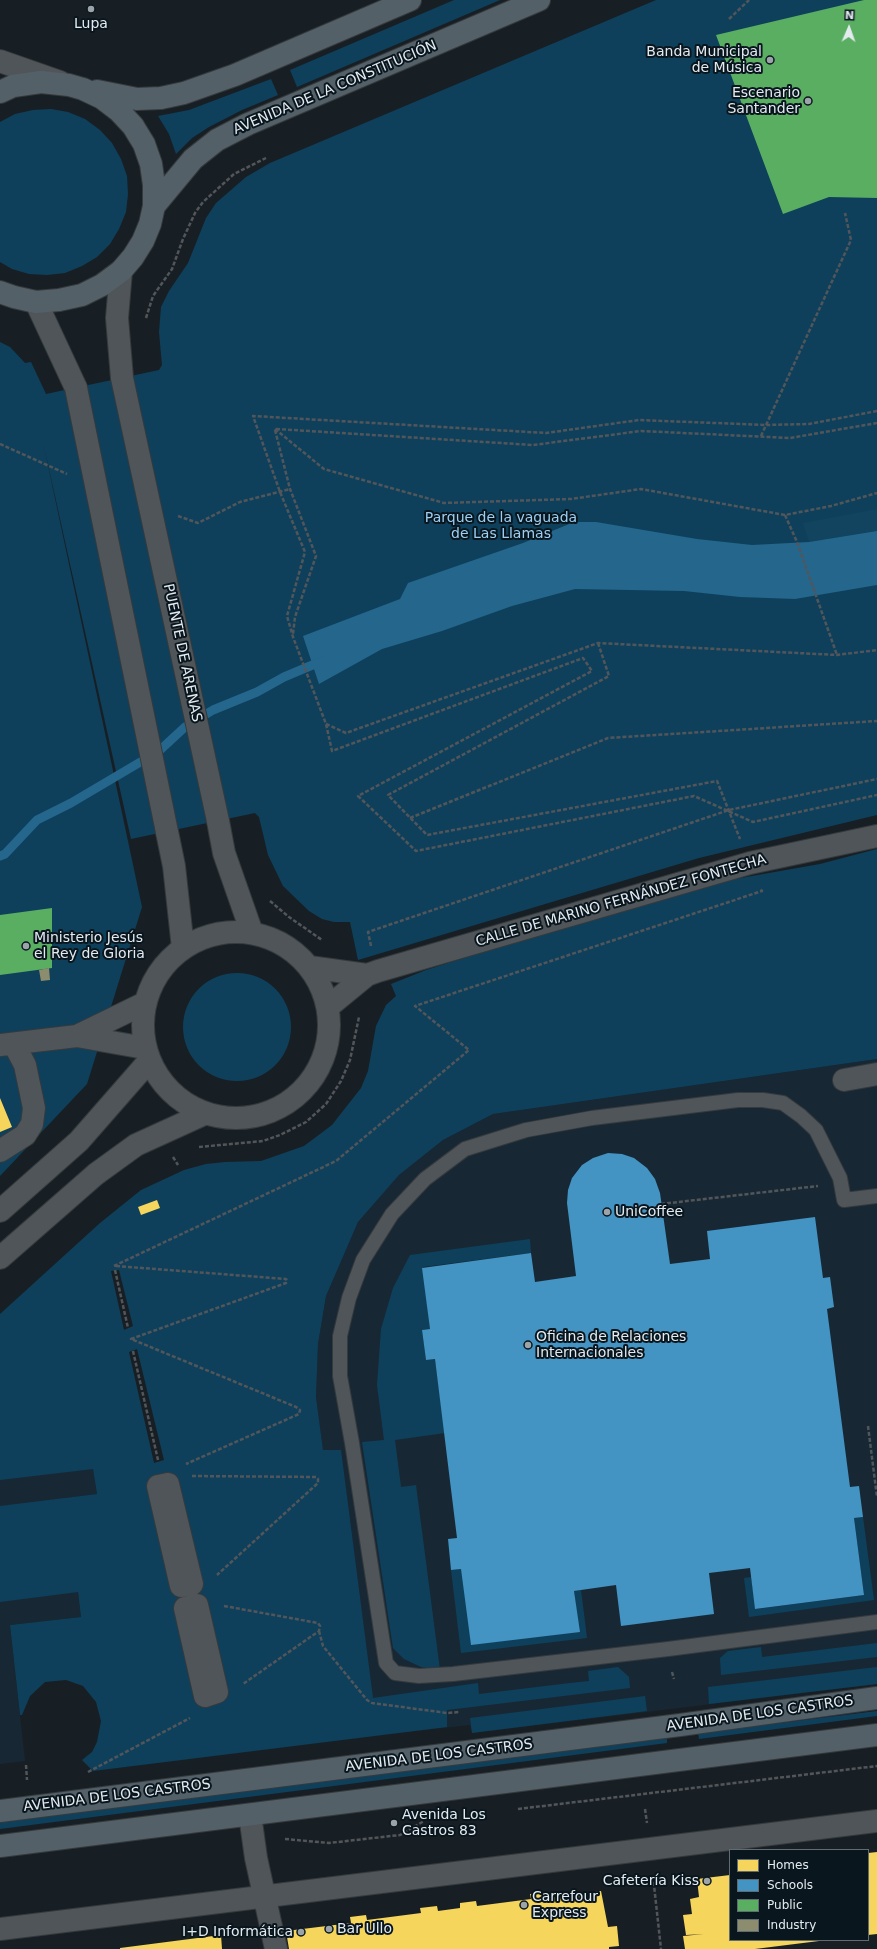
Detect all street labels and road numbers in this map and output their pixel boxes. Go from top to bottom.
street label: AVENIDA DE LA CONSTITUCIÓN [231,37,439,139]
street label: PUENTE DE ARENAS [159,582,205,724]
street label: CALLE DE MARINO FERNÁNDEZ FONTECHA [474,851,768,951]
street label: AVENIDA DE LOS CASTROS [666,1693,854,1735]
street label: AVENIDA DE LOS CASTROS [344,1736,534,1776]
street label: AVENIDA DE LOS CASTROS [22,1776,212,1816]

